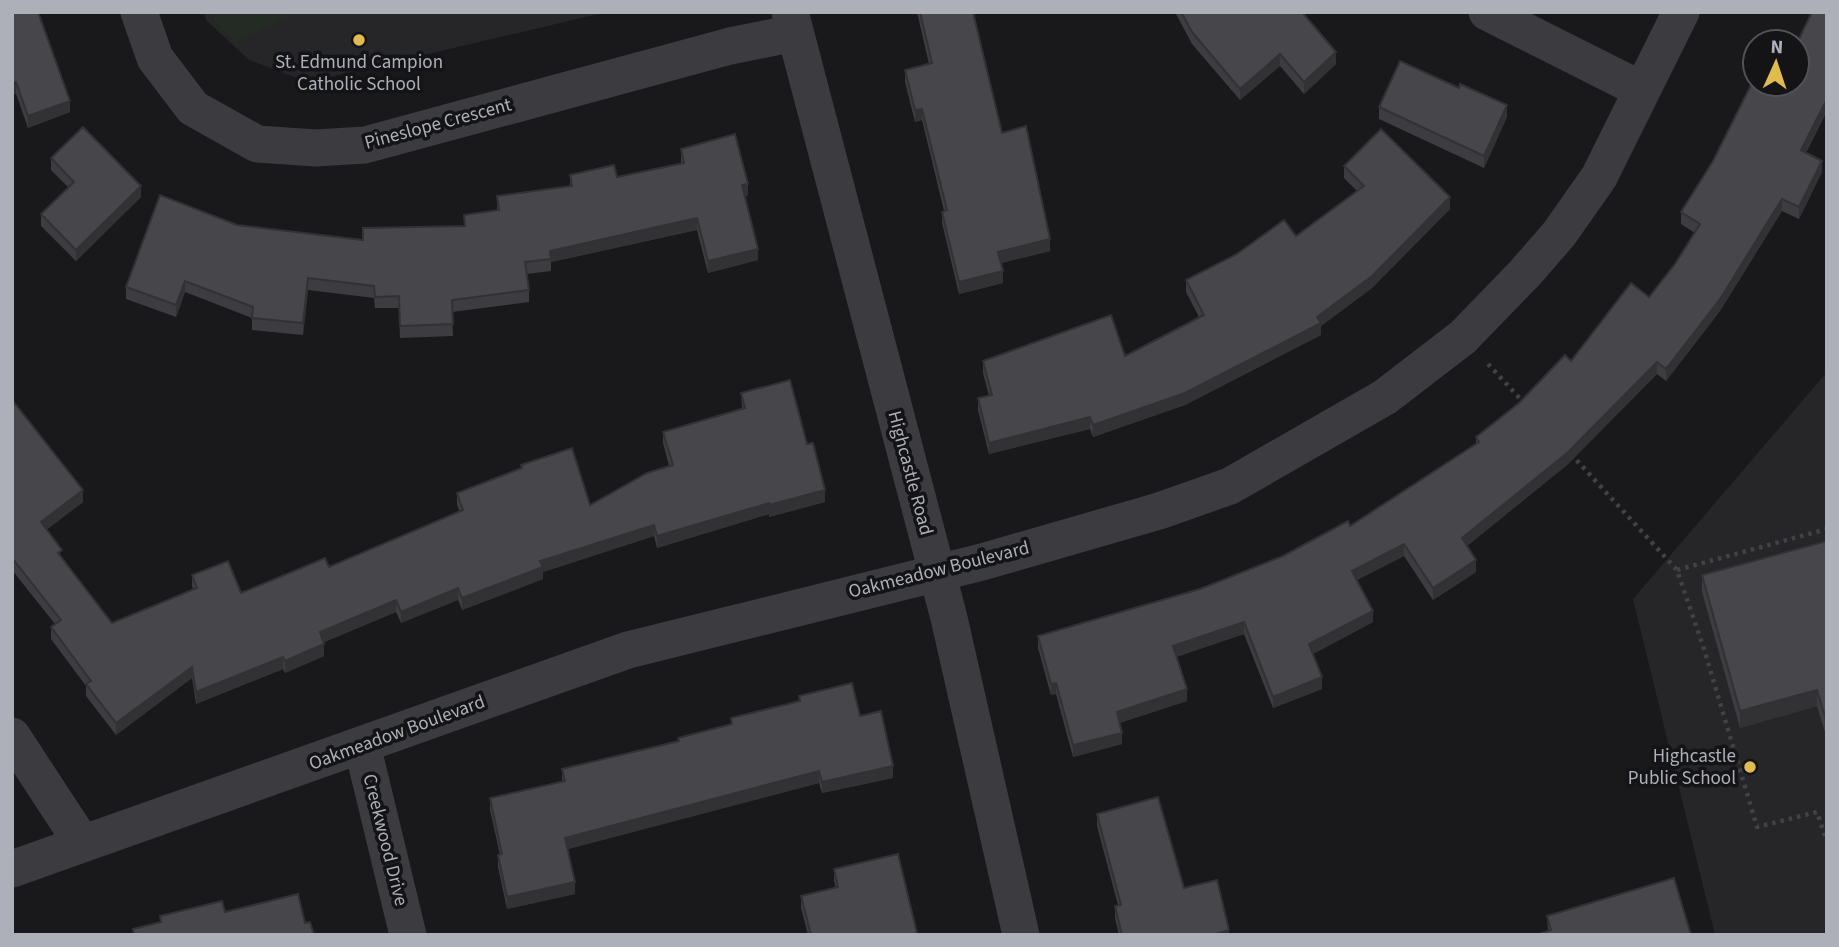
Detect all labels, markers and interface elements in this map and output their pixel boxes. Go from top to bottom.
north arrow [1741,28,1811,98]
marker: St. Edmund Campion Catholic School [351,32,367,48]
text: N [1770,34,1784,61]
place label: St. Edmund Campion Catholic School [275,49,443,98]
street label: Pineslope Crescent [361,91,515,157]
street label: Highcastle Road [880,408,940,538]
street label: Oakmeadow Boulevard [846,534,1032,606]
street label: Oakmeadow Boulevard [305,689,489,777]
place label: Highcastle Public School [1628,743,1736,792]
marker: Highcastle Public School [1742,759,1758,775]
street label: Creekwood Drive [356,771,414,909]

